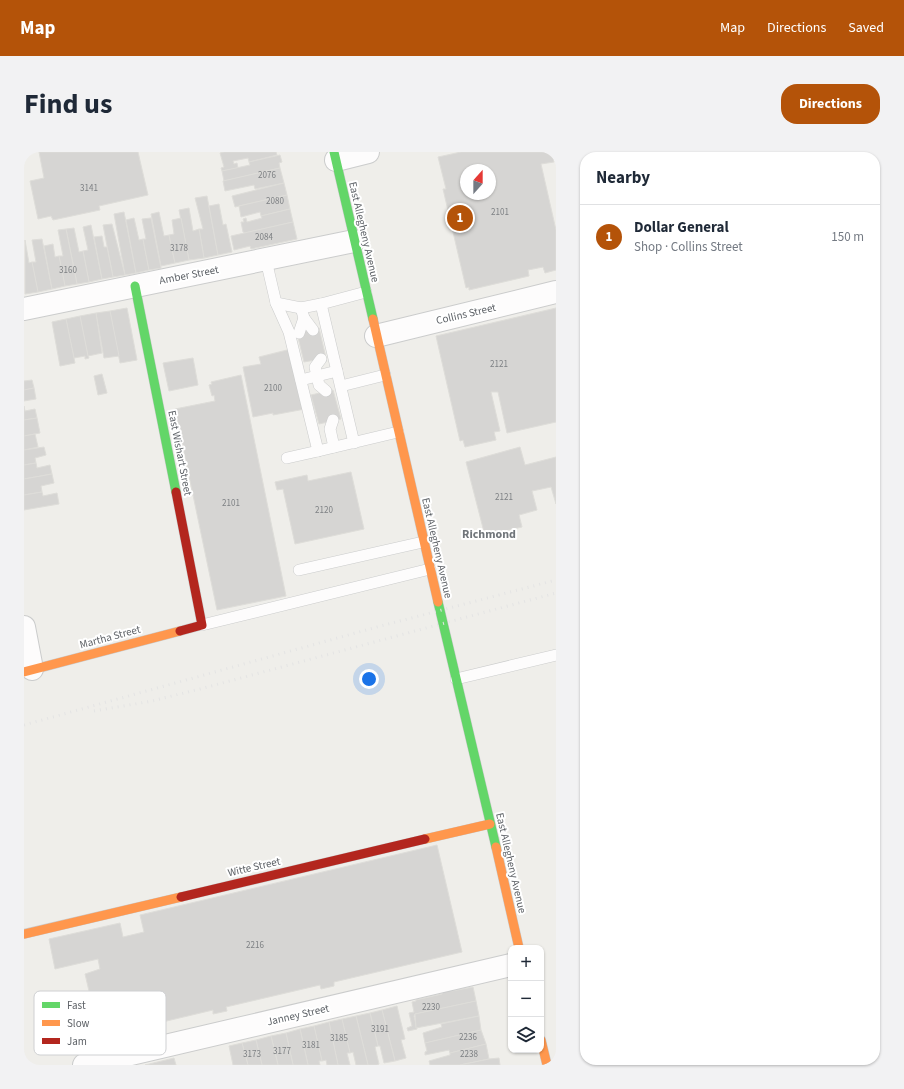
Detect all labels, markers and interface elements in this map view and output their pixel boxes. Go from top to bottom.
text: Map [20,15,55,42]
text: Map [720,18,745,38]
text: Directions [767,18,826,38]
text: Saved [848,18,884,38]
text: Find us [24,84,112,124]
button: Directions [781,84,880,124]
north arrow [460,164,496,200]
text: Nearby [596,166,650,190]
house number: 2076 [258,169,276,182]
street label: East Allegheny Avenue [345,180,383,284]
house number: 3141 [80,182,98,195]
house number: 2080 [266,195,284,208]
pin: 1 [447,203,473,233]
house number: 2101 [491,206,509,219]
text: Dollar General [634,217,729,238]
text: 1 [606,228,612,246]
text: 150 m [831,228,864,246]
house number: 2084 [255,231,273,244]
text: Shop · Collins Street [634,238,743,256]
house number: 3178 [170,242,188,255]
street label: Amber Street [158,262,220,288]
house number: 3160 [59,264,77,277]
street label: Collins Street [435,300,498,328]
house number: 2121 [490,358,508,371]
house number: 2100 [264,382,282,395]
street label: East Wishart Street [164,409,196,497]
house number: 2121 [495,491,513,504]
street label: East Allegheny Avenue [418,496,456,600]
house number: 2101 [222,497,240,510]
house number: 2120 [315,504,333,517]
district label: Richmond [462,526,516,543]
street label: Martha Street [78,622,142,652]
your location [359,669,379,689]
street label: East Allegheny Avenue [492,811,530,915]
street label: Witte Street [226,854,282,880]
house number: 2216 [246,939,264,952]
map controls [508,945,544,1053]
button: + [508,945,544,981]
button: − [508,981,544,1017]
legend [34,991,166,1055]
text: Fast [67,998,86,1013]
street label: Janney Street [265,1001,331,1029]
house number: 2230 [422,1001,440,1014]
text: Slow [67,1016,90,1031]
button: layers [508,1017,544,1053]
house number: 3191 [371,1023,389,1036]
house number: 2236 [459,1031,477,1044]
house number: 3185 [330,1032,348,1045]
text: Jam [67,1034,87,1049]
house number: 3181 [302,1039,320,1052]
house number: 3177 [273,1045,291,1058]
house number: 3173 [243,1048,261,1061]
house number: 2238 [460,1048,478,1061]

